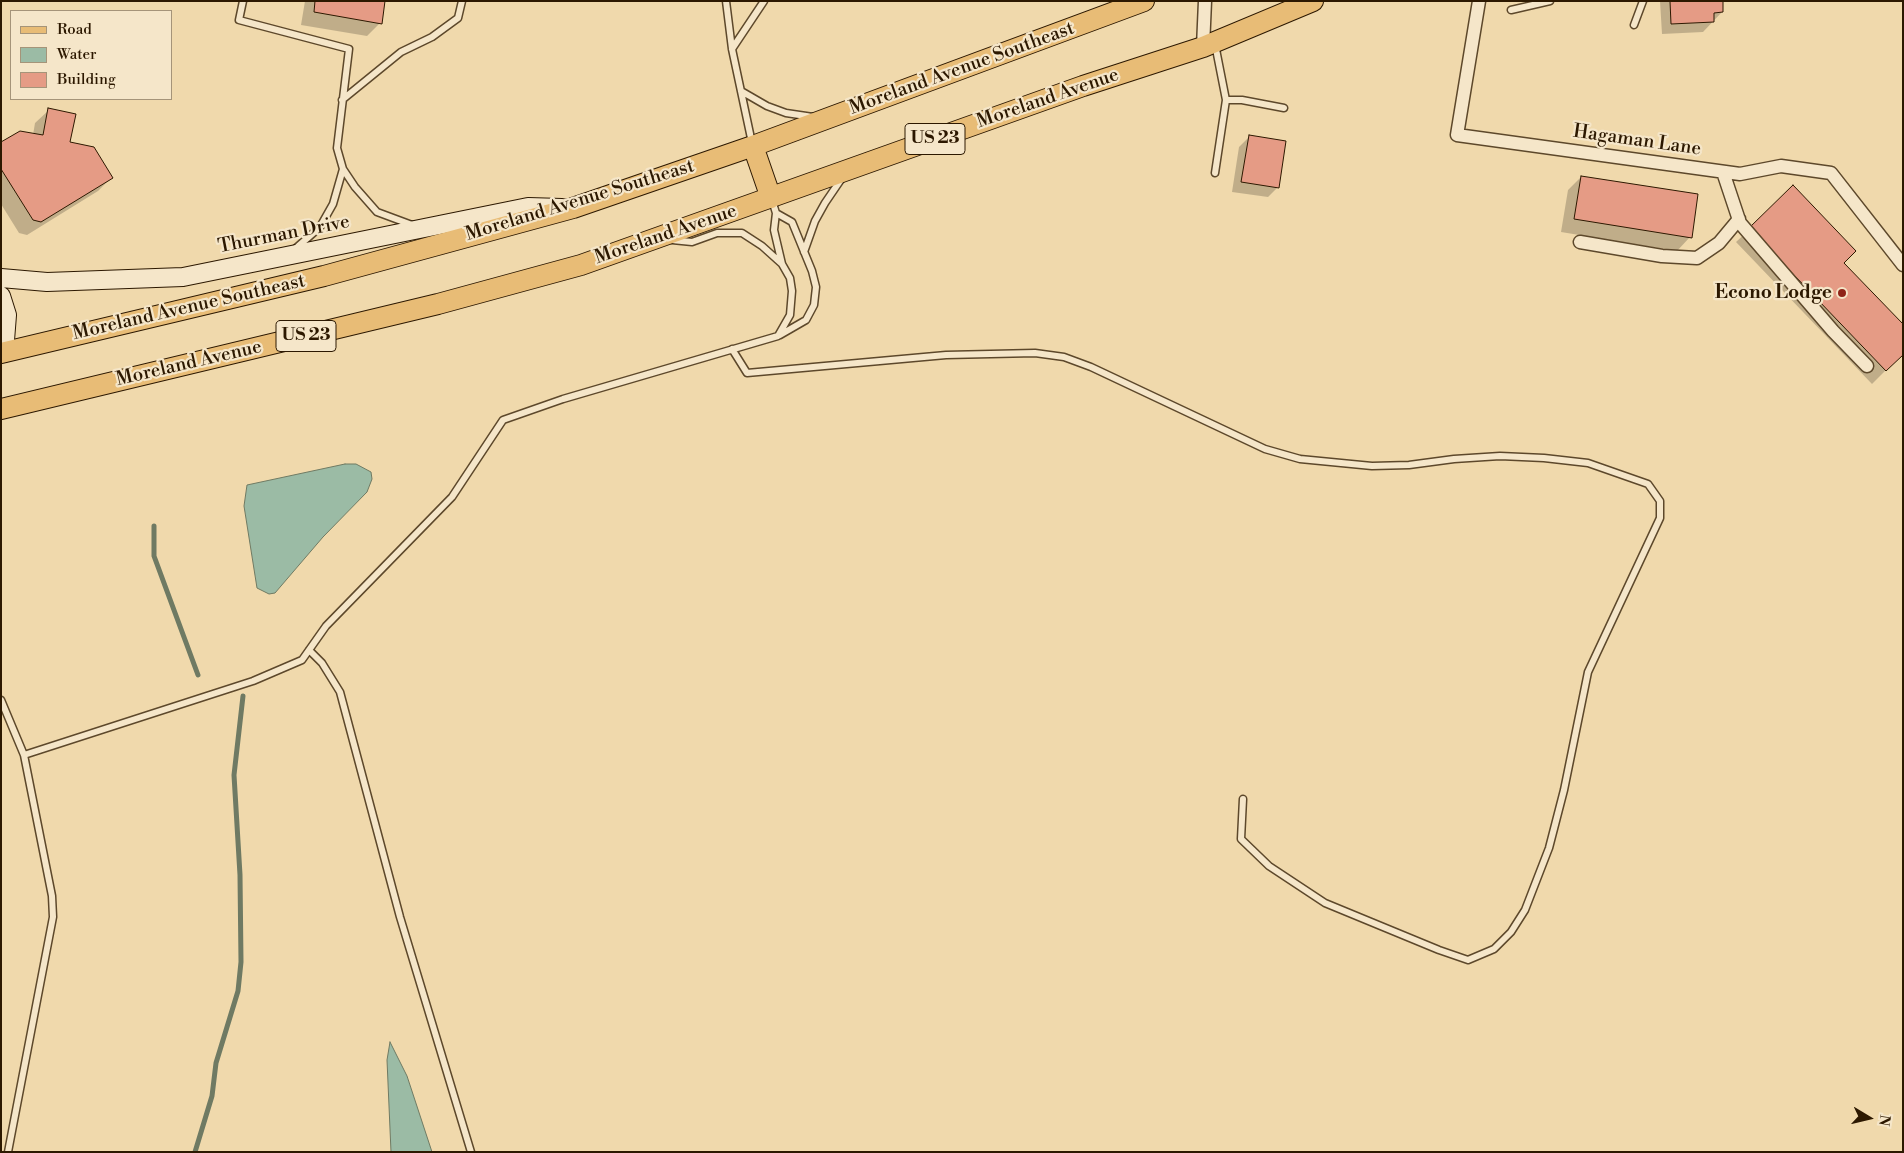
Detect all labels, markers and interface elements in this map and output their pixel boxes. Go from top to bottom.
legend [10,10,172,100]
street label: Moreland Avenue Southeast [846,18,1078,120]
text: Road [57,20,92,39]
text: Water [57,45,96,64]
street label: Moreland Avenue [974,64,1122,134]
text: Building [57,70,116,89]
street label: Hagaman Lane [1572,121,1702,161]
road number: US 23 [905,124,965,154]
street label: Moreland Avenue Southeast [463,155,697,247]
street label: Moreland Avenue [592,200,740,270]
street label: Thurman Drive [216,211,352,259]
street label: Moreland Avenue Southeast [70,270,308,346]
place label: Econo Lodge [1715,282,1832,304]
marker: Econo Lodge [1836,287,1848,299]
road number: US 23 [276,321,336,352]
street label: Moreland Avenue [114,336,264,392]
north arrow [1844,1093,1894,1143]
text: N [1874,1113,1894,1127]

